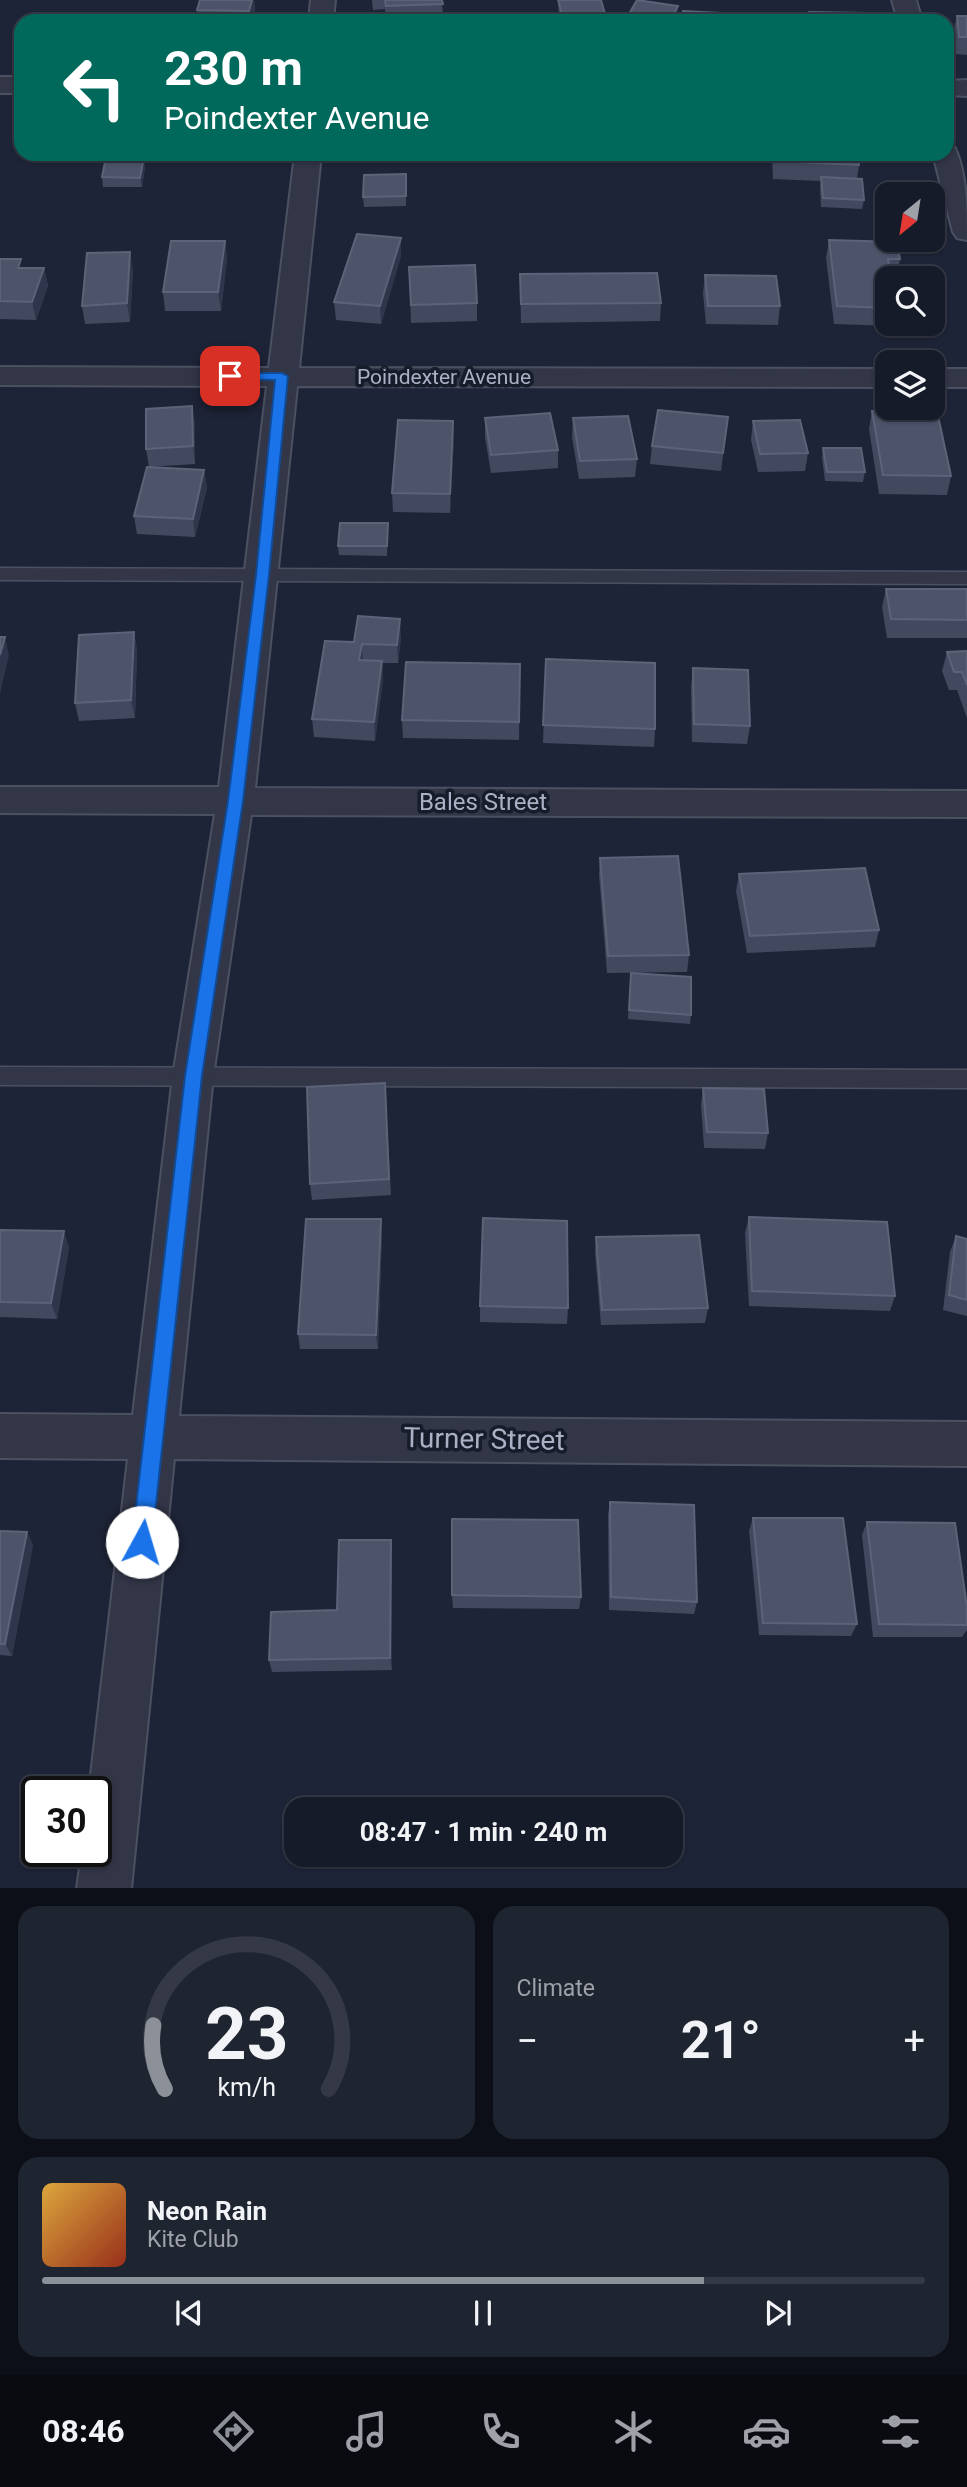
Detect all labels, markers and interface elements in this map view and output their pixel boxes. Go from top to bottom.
text: 230 m [164,40,303,97]
icon: left [49,42,140,133]
text: Poindexter Avenue [164,99,429,137]
north arrow [875,182,945,252]
map controls [875,182,945,420]
button: search [875,266,945,336]
pin [200,346,260,406]
button: layers [875,350,945,420]
icon: arrive [211,357,249,395]
street label: Poindexter Avenue [357,365,531,389]
street label: Bales Street [419,788,547,816]
street label: Turner Street [403,1421,565,1457]
position arrow [105,1505,179,1579]
speed limit sign: 30 [21,1776,112,1867]
text: 08:47 · 1 min · 240 m [360,1817,607,1847]
text: Climate [517,1975,595,2002]
text: 23 [204,1991,288,2077]
text: 21° [681,2010,761,2071]
text: − [517,2019,538,2063]
text: + [903,2019,925,2063]
text: km/h [217,2072,276,2101]
text: Neon Rain [147,2196,267,2226]
text: Kite Club [147,2226,239,2253]
icon: previous [170,2294,208,2332]
icon: pause [464,2294,502,2332]
icon: next [759,2294,797,2332]
icon: directions [209,2407,258,2456]
icon: music [342,2407,391,2456]
icon: phone [476,2407,525,2456]
icon: climate [609,2407,658,2456]
icon: car [742,2407,791,2456]
icon: filters [876,2407,925,2456]
text: 08:46 [42,2412,125,2450]

